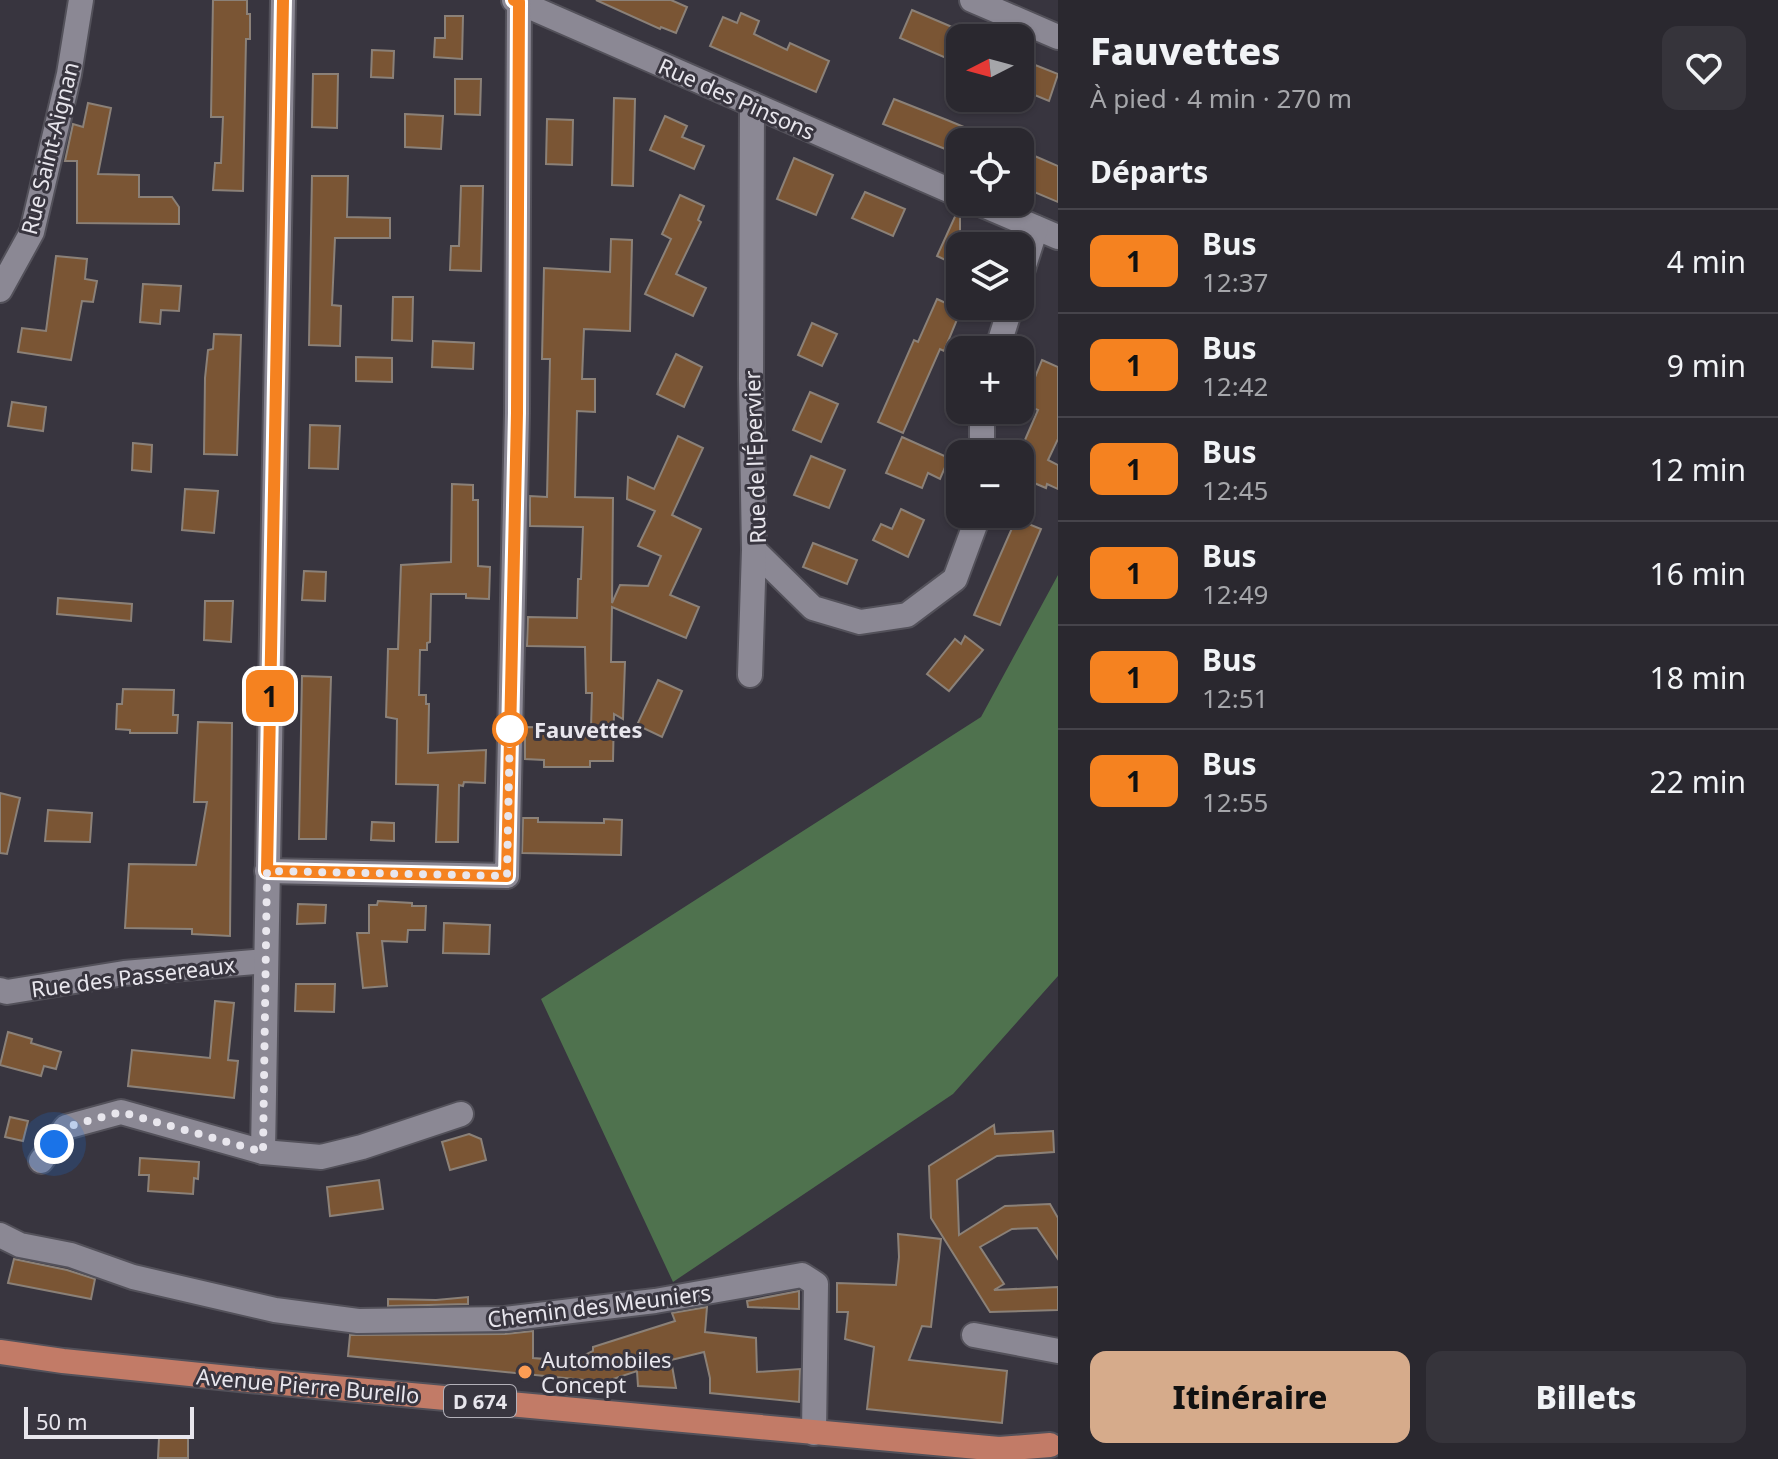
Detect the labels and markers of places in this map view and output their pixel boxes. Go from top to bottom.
marker: Fauvettes [493,712,527,746]
place label: Fauvettes [534,714,643,744]
place label: Automobiles Concept [541,1344,672,1399]
marker: Automobiles Concept [516,1363,534,1381]

